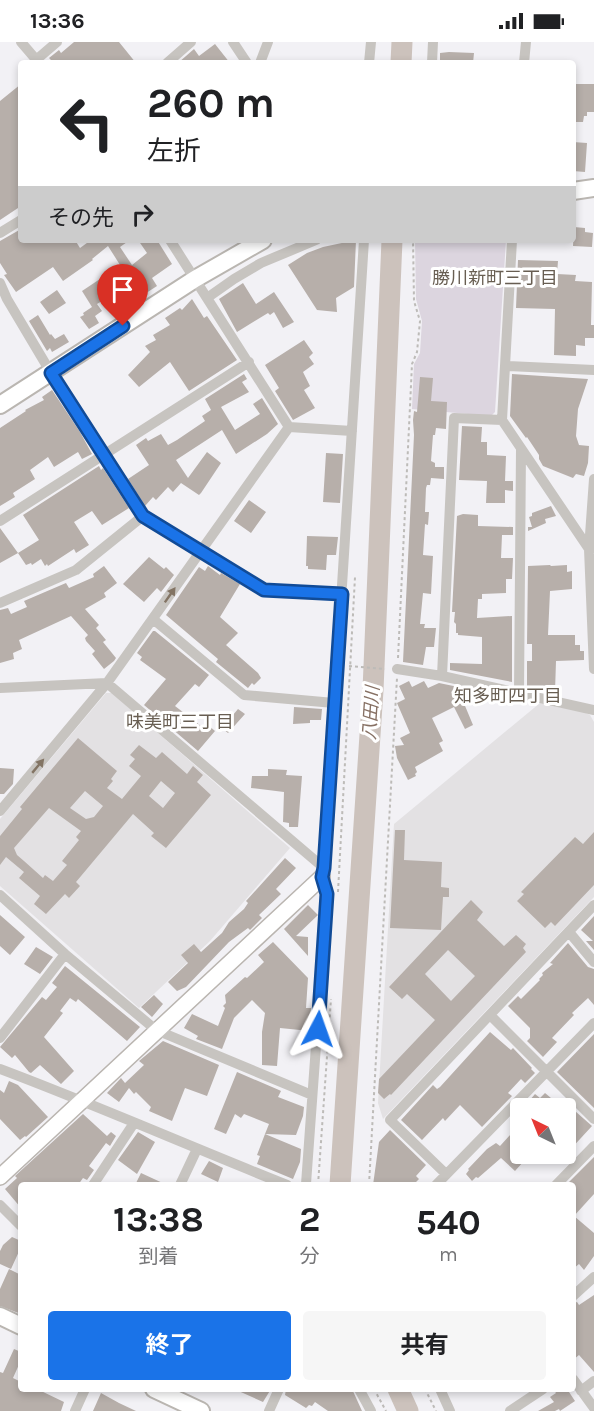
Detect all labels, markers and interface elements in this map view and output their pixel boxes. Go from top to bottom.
text: 13:36 [30,8,85,34]
text: 260 m [147,78,275,128]
icon: left [48,84,126,162]
text: 左折 [147,135,201,167]
icon: right [126,198,159,231]
text: その先 [48,205,114,231]
pin [97,264,148,326]
district label: 勝川新町三丁目 [432,267,558,289]
icon: arrive [106,273,139,306]
one-way arrow [164,587,175,603]
water label: 八田川 [358,683,384,741]
district label: 知多町四丁目 [454,685,562,707]
district label: 味美町三丁目 [126,711,234,733]
one-way arrow [31,758,44,774]
position arrow [286,997,350,1061]
north arrow [510,1098,576,1164]
map controls [510,1098,576,1164]
text: 13:38 [113,1198,204,1240]
text: 2 [299,1198,321,1240]
text: 540 [416,1201,481,1243]
text: m [439,1243,458,1266]
text: 到着 [138,1245,178,1268]
text: 分 [300,1245,320,1268]
button: 終了 [48,1311,291,1380]
button: 共有 [303,1311,546,1380]

